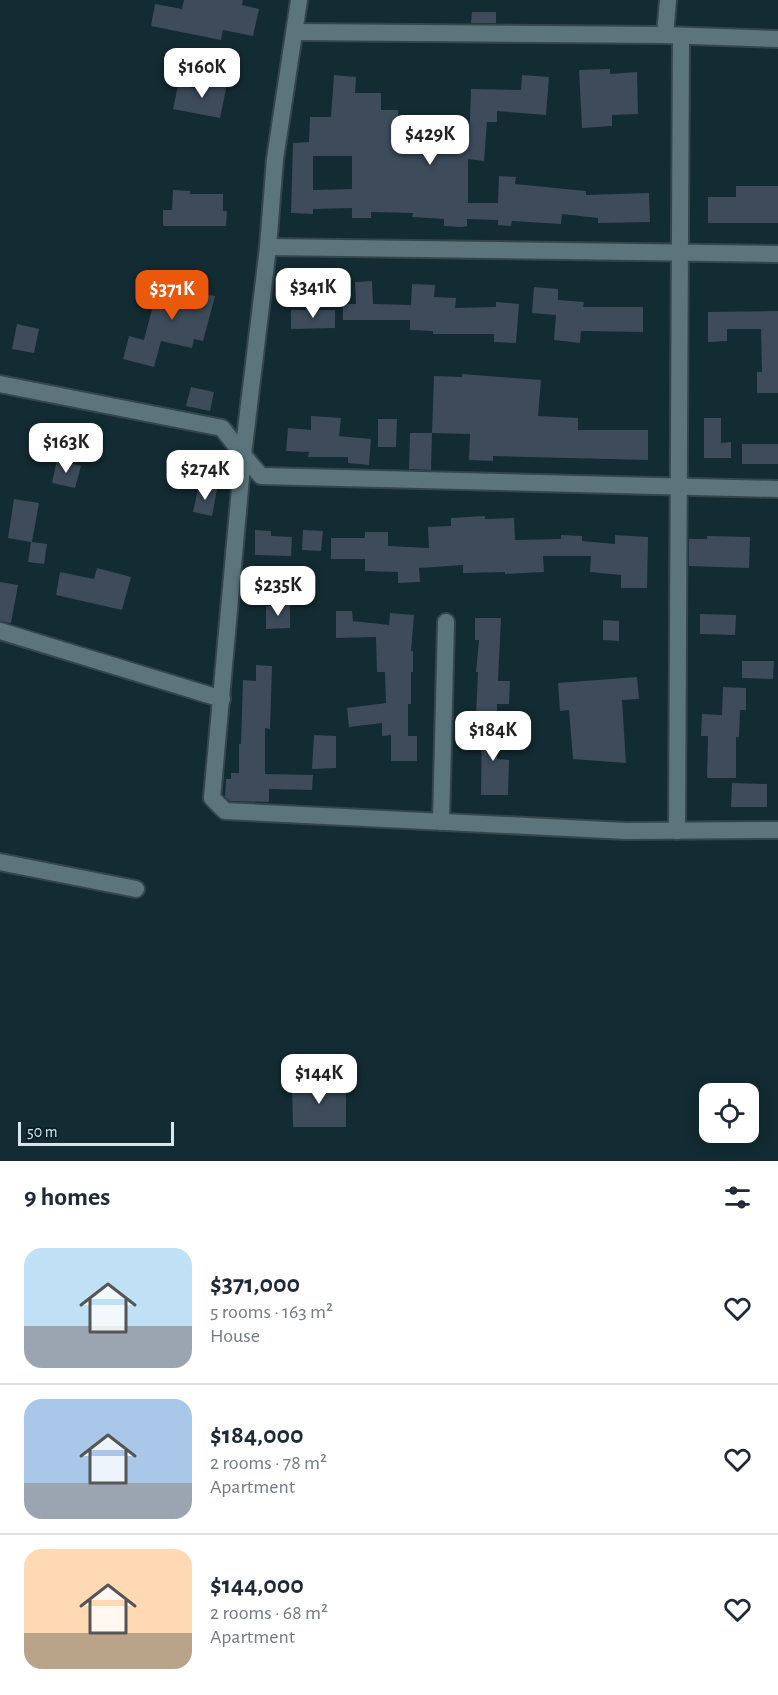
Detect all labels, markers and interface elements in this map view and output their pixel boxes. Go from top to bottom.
pin: $160K [160,48,244,99]
text: $160K [178,57,226,77]
pin: $429K [388,115,472,166]
text: $429K [405,124,455,144]
pin: $341K [271,268,355,319]
pin: $371K [130,270,214,321]
text: $341K [290,277,336,297]
text: $371K [149,279,195,299]
pin: $163K [24,423,108,474]
text: $163K [43,432,89,452]
pin: $274K [163,450,247,501]
text: $274K [181,459,229,479]
pin: $235K [236,566,320,617]
text: $235K [254,575,302,595]
pin: $184K [451,711,535,762]
text: $184K [469,720,517,740]
pin: $144K [277,1054,361,1105]
text: $144K [295,1063,343,1083]
map controls [699,1083,759,1143]
button: locate [699,1083,759,1143]
scale bar [18,1119,174,1146]
text: 50 m [27,1124,58,1140]
icon: filters [721,1181,754,1214]
text: 9 homes [24,1184,110,1210]
text: $371,000 [210,1271,300,1297]
icon: home [72,1272,144,1344]
icon: heart [721,1292,754,1325]
text: 5 rooms · 163 m² [210,1302,333,1322]
text: House [210,1326,260,1346]
text: $184,000 [210,1422,304,1448]
icon: home [72,1423,144,1495]
icon: heart [721,1443,754,1476]
text: 2 rooms · 78 m² [210,1453,327,1473]
text: Apartment [210,1477,295,1497]
text: $144,000 [210,1572,304,1598]
icon: home [72,1573,144,1645]
icon: heart [721,1593,754,1626]
text: 2 rooms · 68 m² [210,1603,328,1623]
text: Apartment [210,1627,295,1647]

